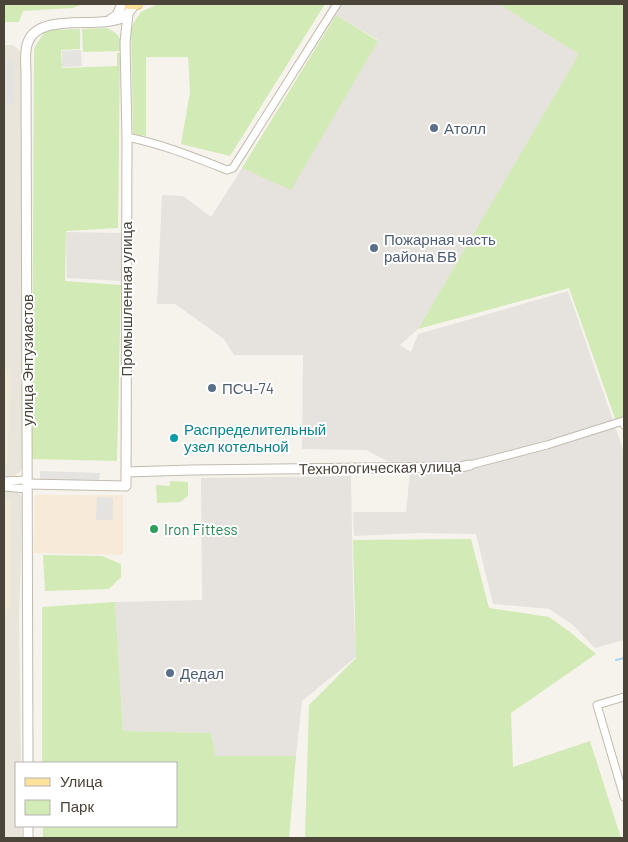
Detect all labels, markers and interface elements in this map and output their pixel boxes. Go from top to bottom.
place label: Атолл [444,119,486,137]
marker: Атолл [428,122,440,134]
street label: Промышленная улица [117,221,135,376]
place label: Пожарная часть района БВ [384,230,496,265]
marker: Пожарная часть района БВ [368,242,380,254]
street label: улица Энтузиастов [18,294,36,426]
place label: ПСЧ-74 [222,379,274,397]
marker: ПСЧ-74 [206,382,218,394]
place label: Распределительный узел котельной [184,420,326,455]
marker: Распределительный узел котельной [168,432,180,444]
street label: Технологическая улица [299,457,462,477]
place label: Iron Fittess [164,520,238,538]
marker: Iron Fittess [148,523,160,535]
place label: Дедал [180,664,224,682]
marker: Дедал [164,667,176,679]
legend [15,762,178,827]
text: Улица [60,772,103,790]
text: Парк [60,797,94,815]

